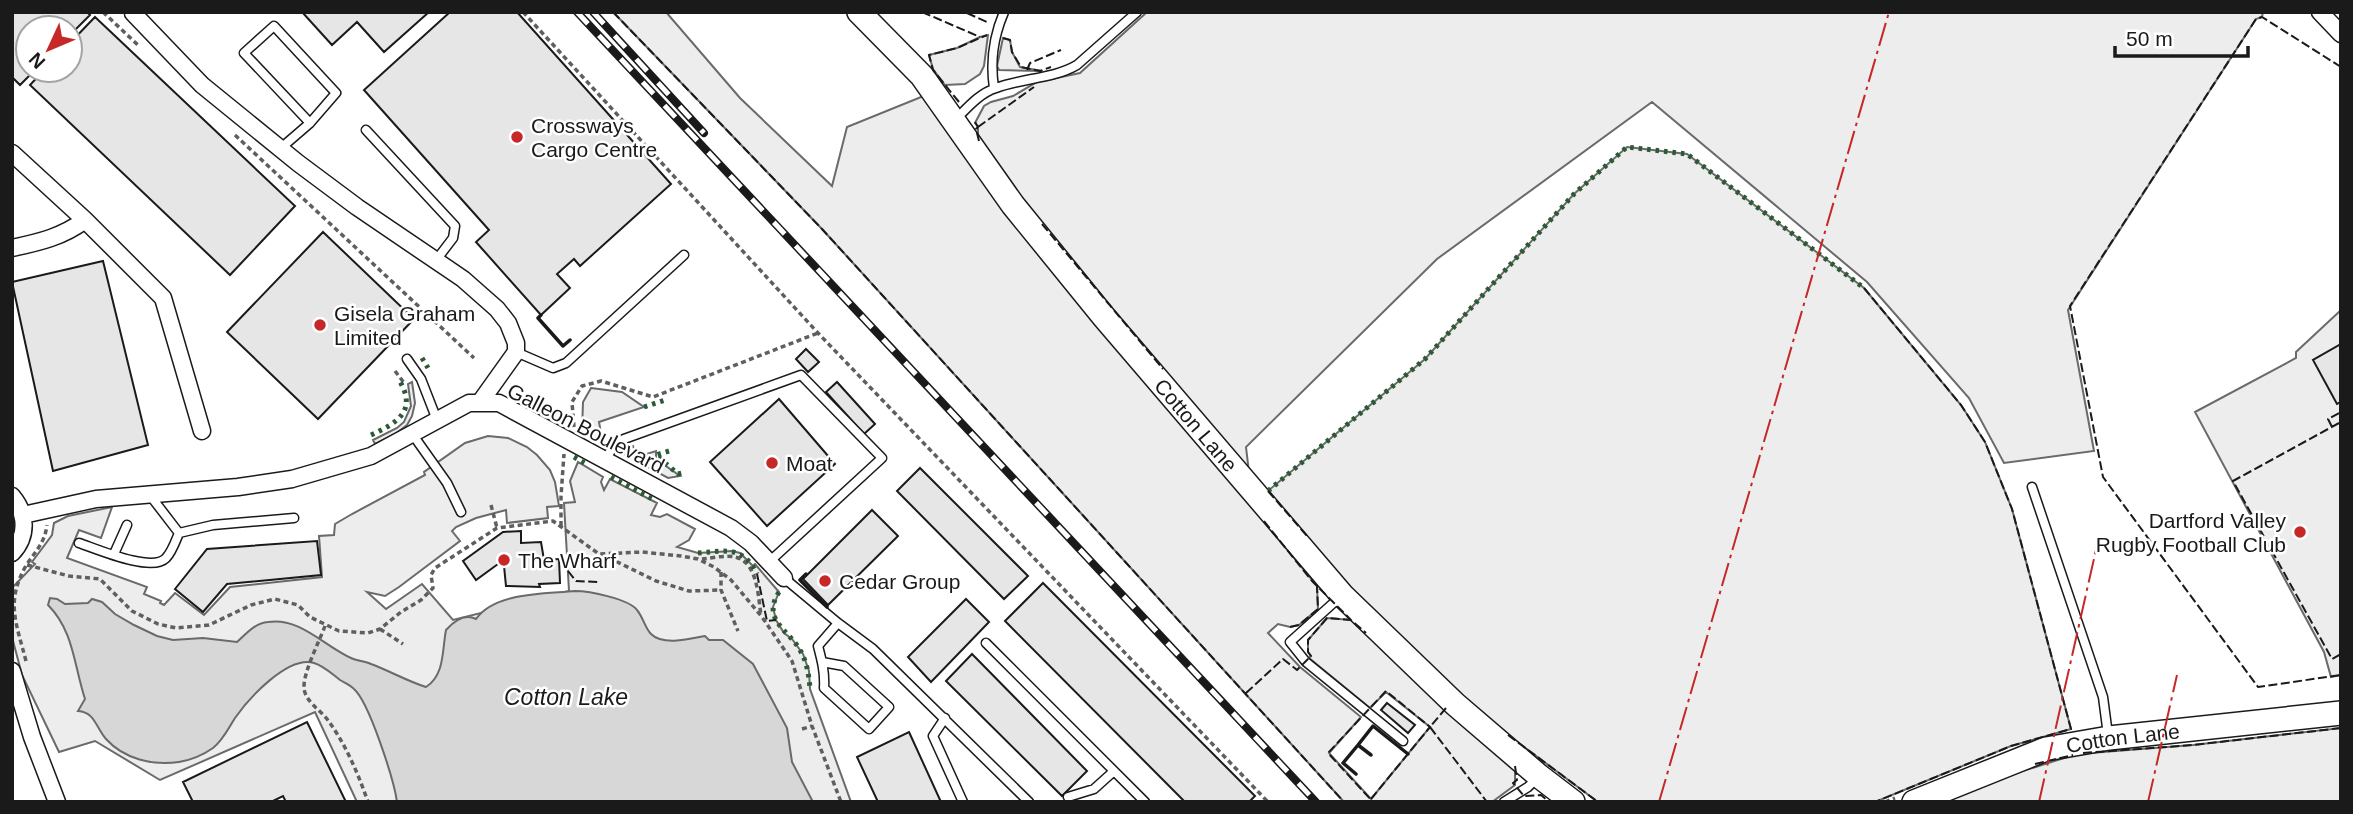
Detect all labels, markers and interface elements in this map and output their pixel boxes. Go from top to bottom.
north arrow [14,14,84,84]
scale bar [2115,14,2248,58]
text: 50 m [2126,27,2173,50]
text: N [25,48,49,73]
place label: Crossways Cargo Centre [531,114,657,161]
marker: Crossways Cargo Centre [509,129,525,145]
place label: Gisela Graham Limited [334,302,475,349]
marker: Gisela Graham Limited [312,317,328,333]
street label: Cotton Lane [1150,374,1242,476]
street label: Galleon Boulevard [504,379,668,477]
place label: Moat [786,452,833,475]
marker: Moat [764,455,780,471]
place label: Dartford Valley Rugby Football Club [2096,509,2286,556]
marker: Dartford Valley Rugby Football Club [2292,524,2308,540]
place label: The Wharf [518,549,616,572]
marker: The Wharf [496,552,512,568]
place label: Cedar Group [839,570,960,593]
marker: Cedar Group [817,573,833,589]
water label: Cotton Lake [504,684,628,710]
street label: Cotton Lane [2064,719,2181,757]

